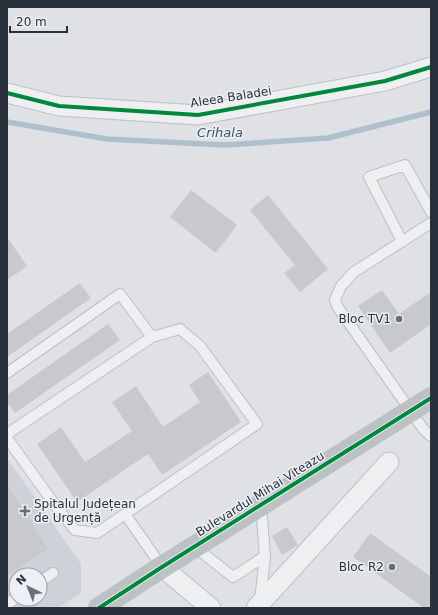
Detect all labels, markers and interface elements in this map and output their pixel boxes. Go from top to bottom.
scale bar [10,8,67,34]
text: 20 m [16,15,47,29]
street label: Aleea Baladei [189,84,273,110]
water label: Crihala [197,125,243,140]
place label: Bloc TV1 [339,312,391,326]
marker: Bloc TV1 [394,314,404,324]
street label: Bulevardul Mihai Viteazu [193,449,327,539]
place label: Spitalul Județean de Urgență [34,497,136,525]
marker: Spitalul Județean de Urgență [19,505,31,517]
place label: Bloc R2 [339,560,384,574]
marker: Bloc R2 [387,562,397,572]
north arrow [8,567,48,607]
text: N [14,572,29,588]

